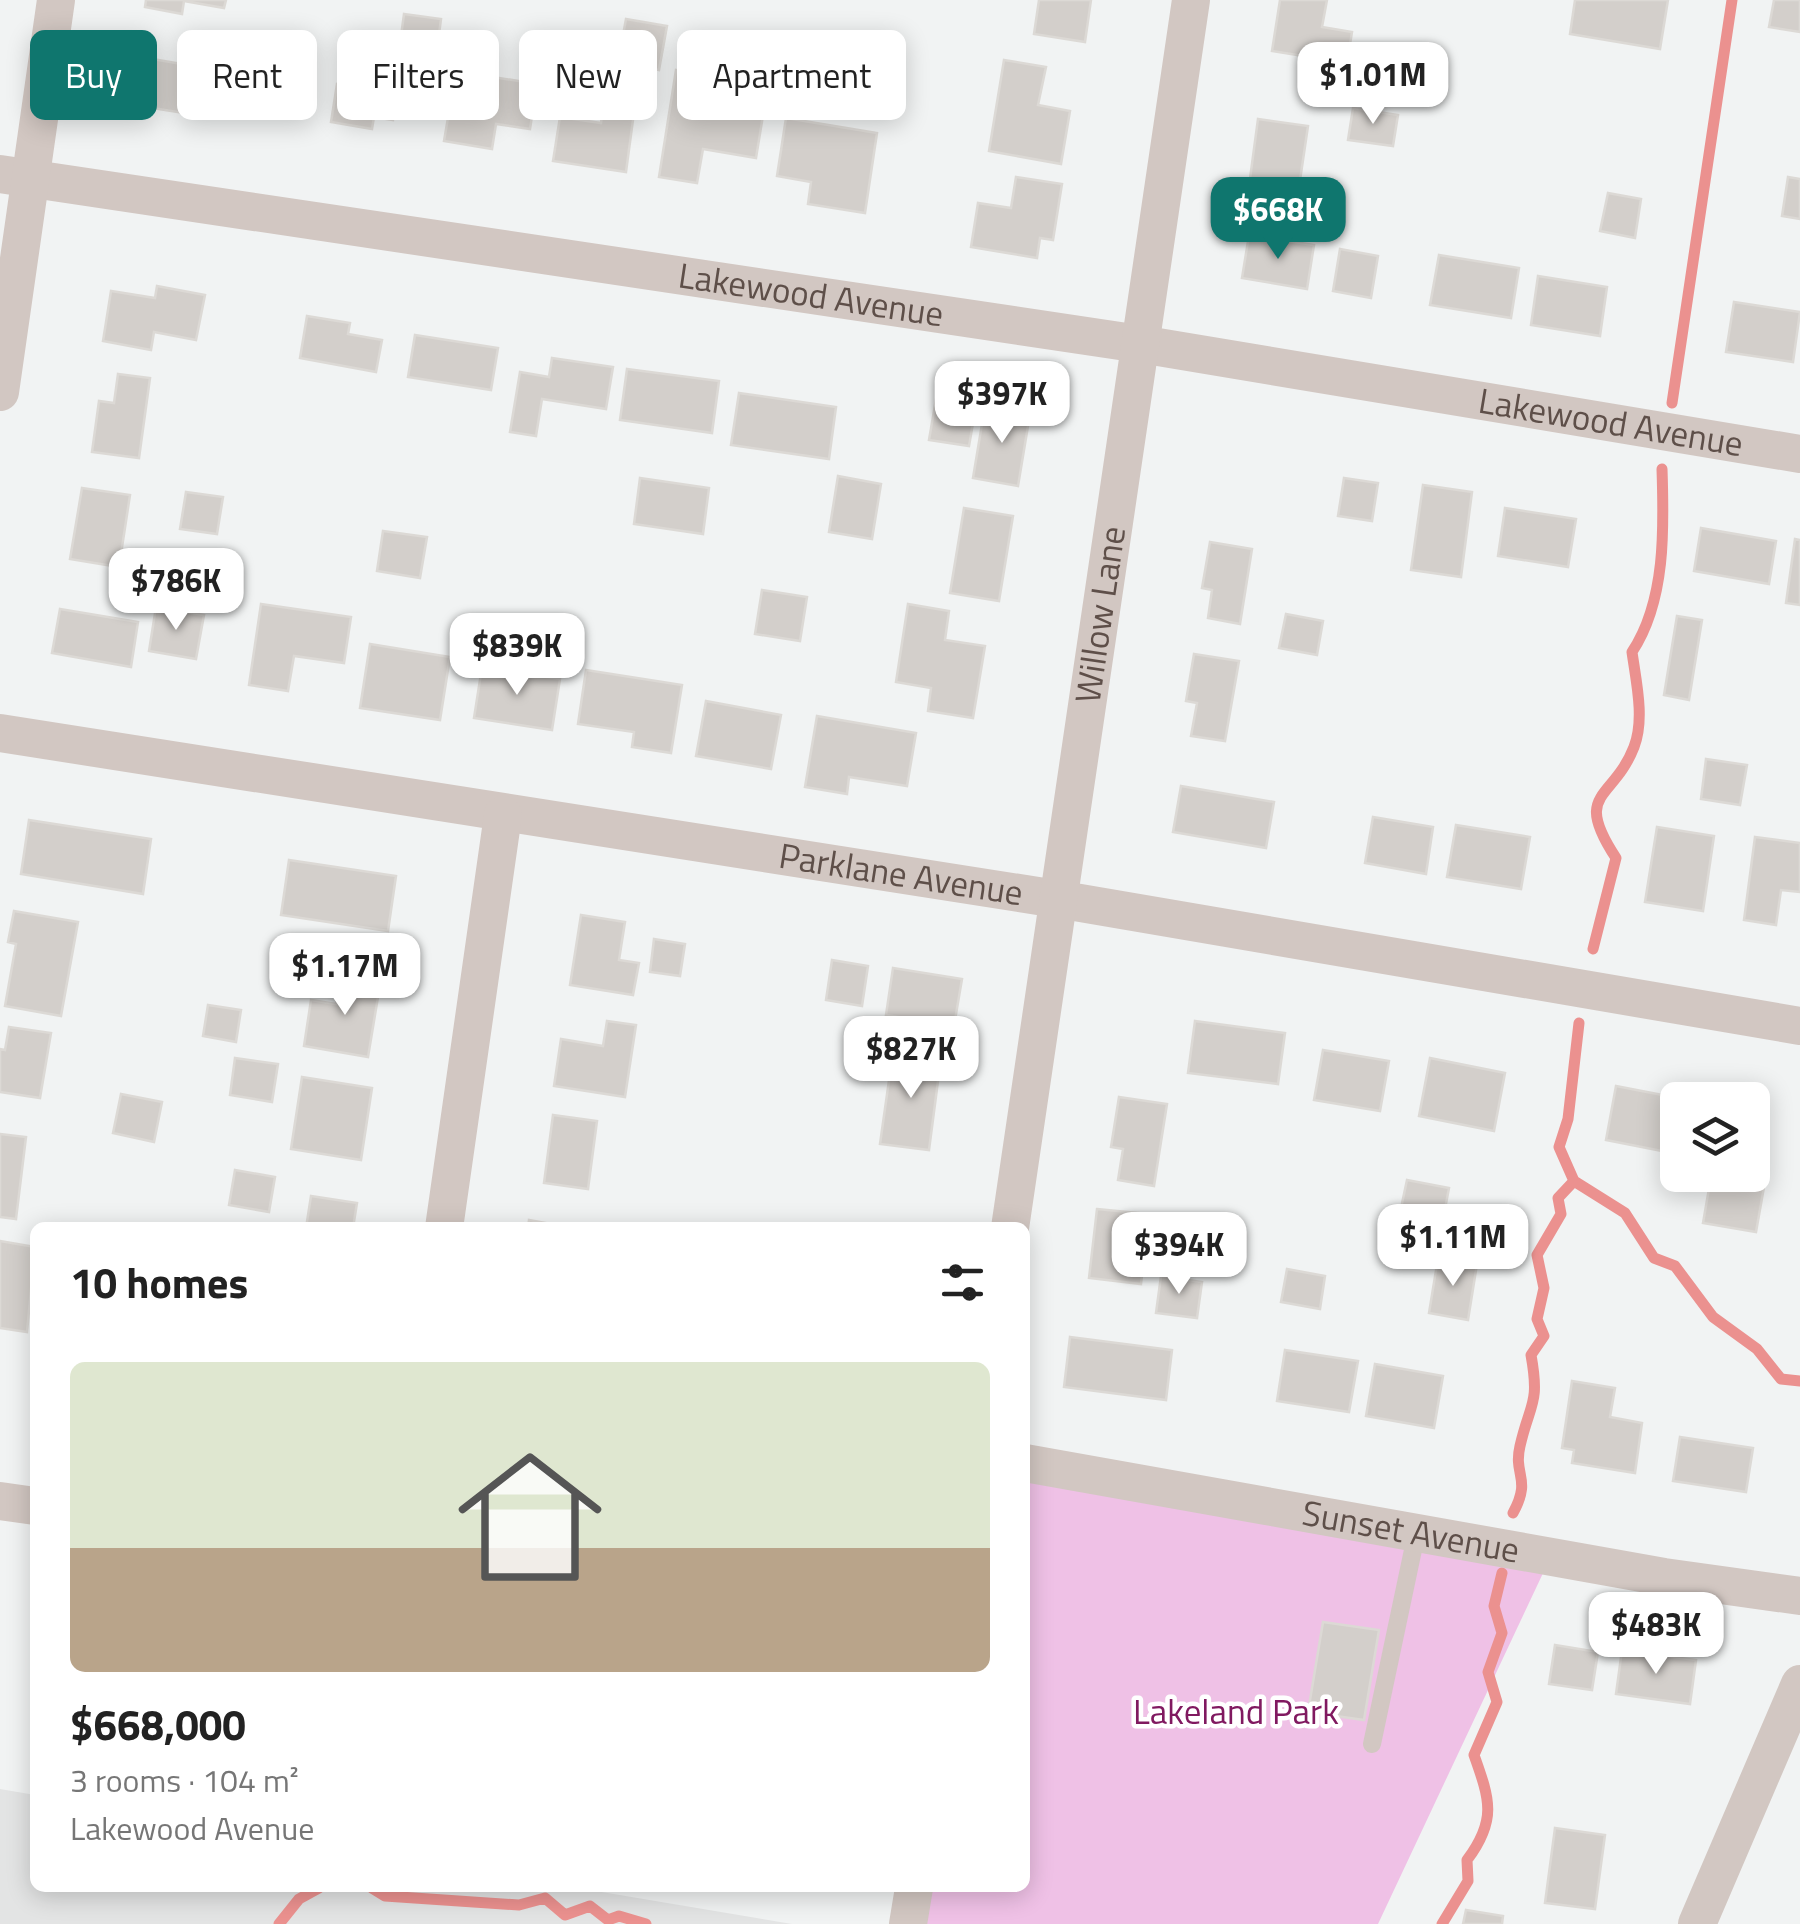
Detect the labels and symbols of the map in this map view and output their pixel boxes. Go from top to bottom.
pin: $1.01M [1292,42,1454,127]
pin: $668K [1208,177,1348,262]
street label: Lakewood Avenue [675,248,947,340]
pin: $397K [932,361,1072,446]
street label: Lakewood Avenue [1475,373,1747,470]
street label: Willow Lane [1060,522,1139,707]
pin: $786K [106,548,246,633]
pin: $839K [447,613,587,698]
street label: Parklane Avenue [775,828,1027,919]
pin: $1.17M [264,933,426,1018]
pin: $827K [841,1016,981,1101]
pin: $1.11M [1372,1204,1534,1289]
pin: $394K [1109,1212,1249,1297]
street label: Sunset Avenue [1298,1485,1524,1577]
pin: $483K [1586,1592,1726,1677]
park label: Lakeland Park [1133,1684,1339,1738]

